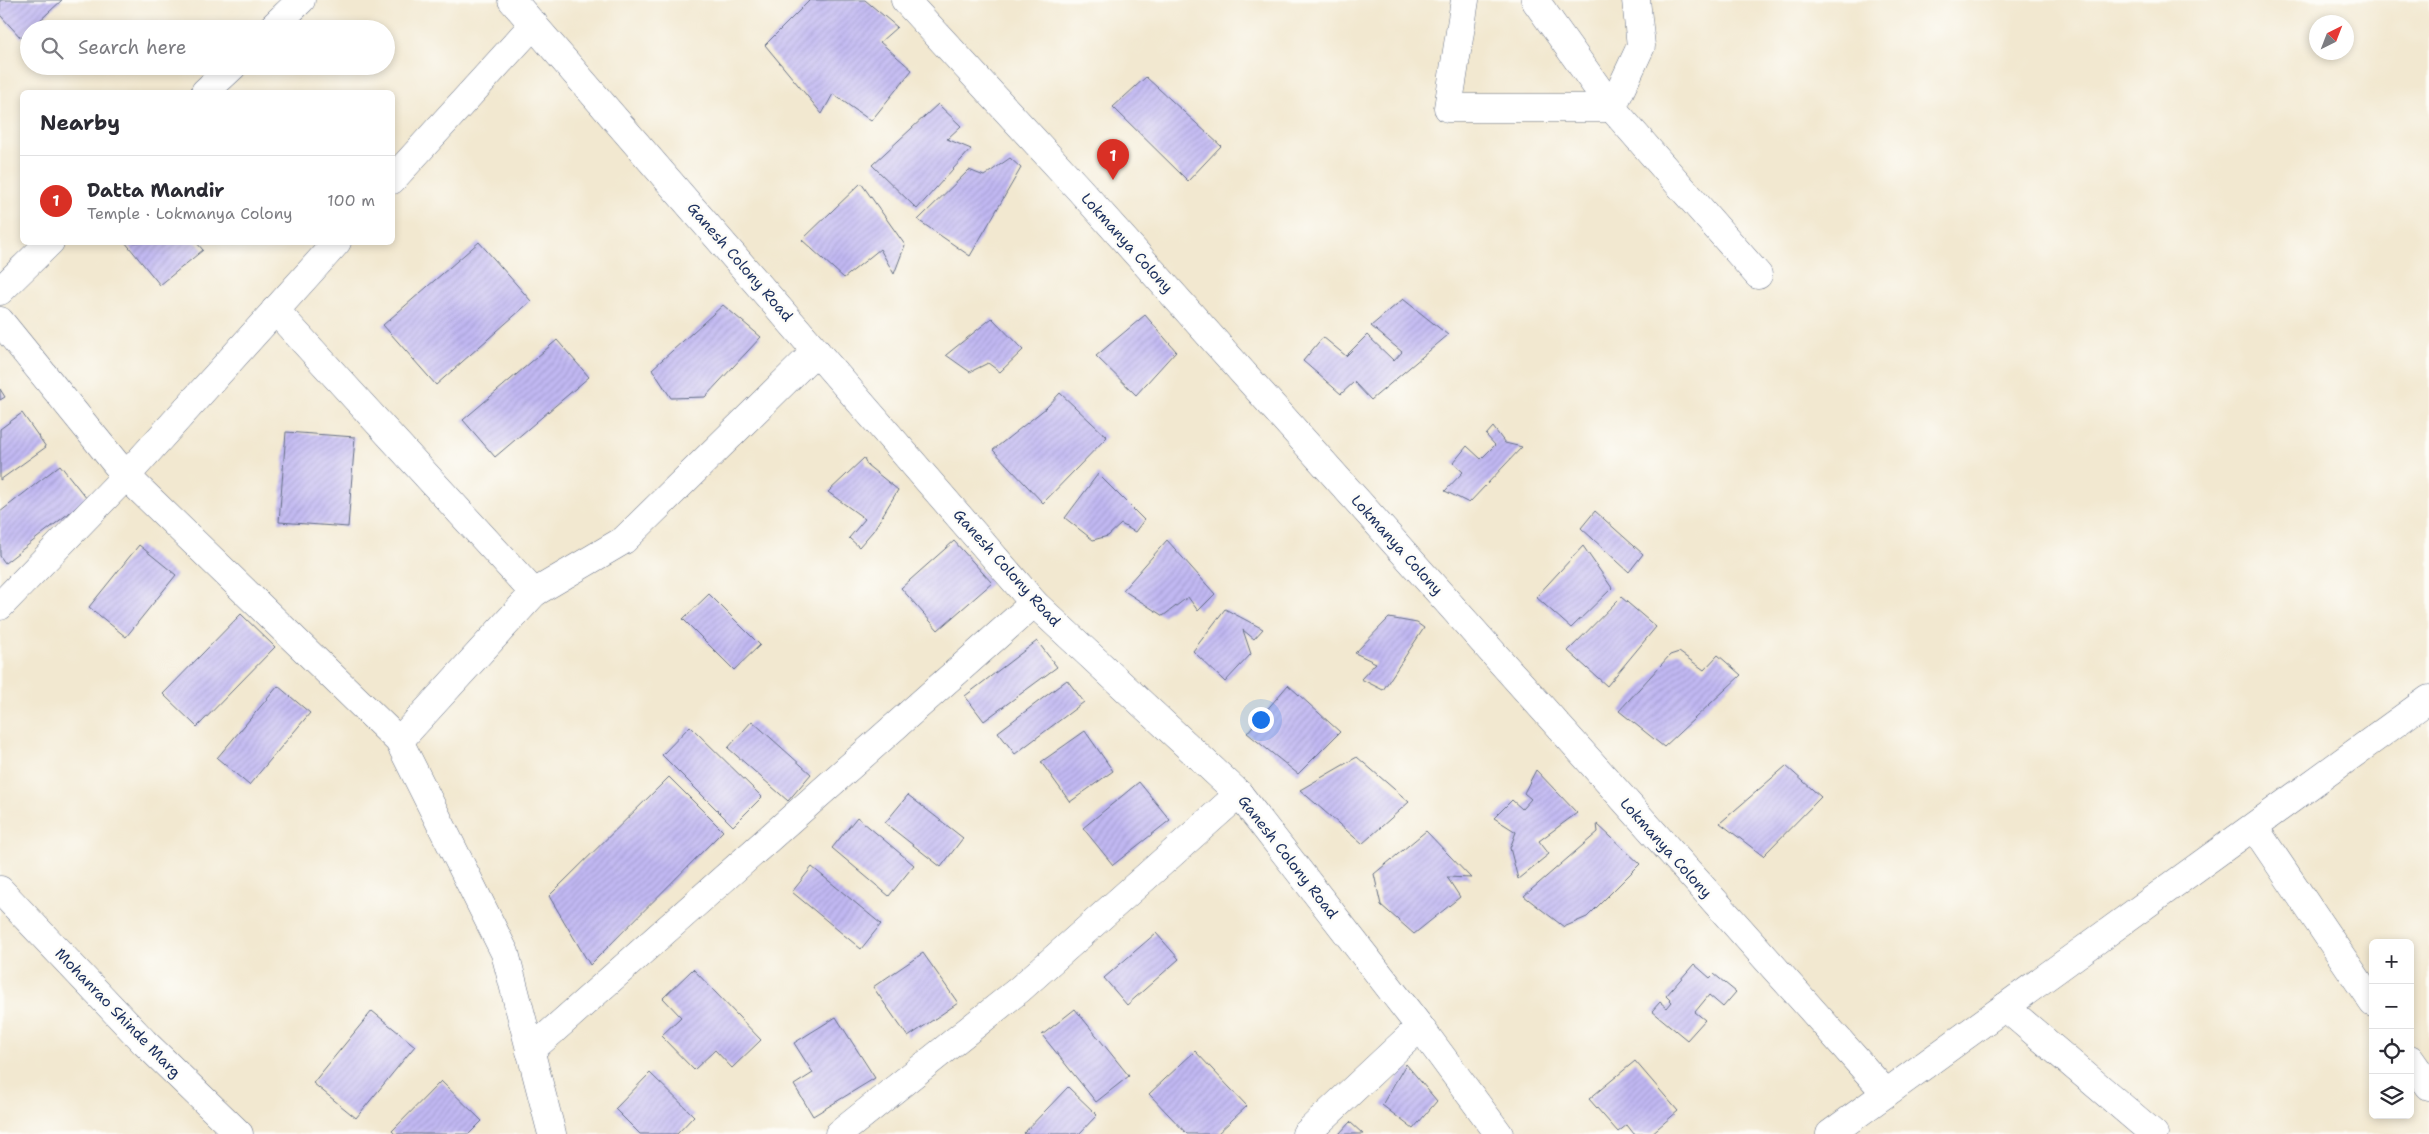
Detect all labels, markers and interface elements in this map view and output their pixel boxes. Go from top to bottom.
north arrow [2309,15,2354,60]
search box [20,20,395,75]
icon: search [38,34,66,62]
text: Search here [78,35,187,60]
text: Nearby [40,109,120,137]
pin: 1 [1097,139,1129,180]
text: Datta Mandir [87,178,225,203]
street label: Lokmanya Colony [1077,189,1177,297]
text: 1 [52,190,60,211]
text: 100 m [327,190,375,211]
street label: Ganesh Colony Road [683,198,798,326]
text: Temple · Lokmanya Colony [87,203,293,224]
street label: Lokmanya Colony [1347,491,1447,599]
street label: Ganesh Colony Road [949,505,1065,631]
your location [1248,707,1274,733]
street label: Ganesh Colony Road [1233,791,1343,923]
street label: Lokmanya Colony [1616,794,1716,902]
map controls [2369,939,2414,1119]
button: + [2369,939,2414,984]
street label: Mohanrao Shinde Marg [51,944,185,1082]
button: − [2369,984,2414,1029]
button: locate [2369,1029,2414,1074]
button: layers [2369,1074,2414,1119]

